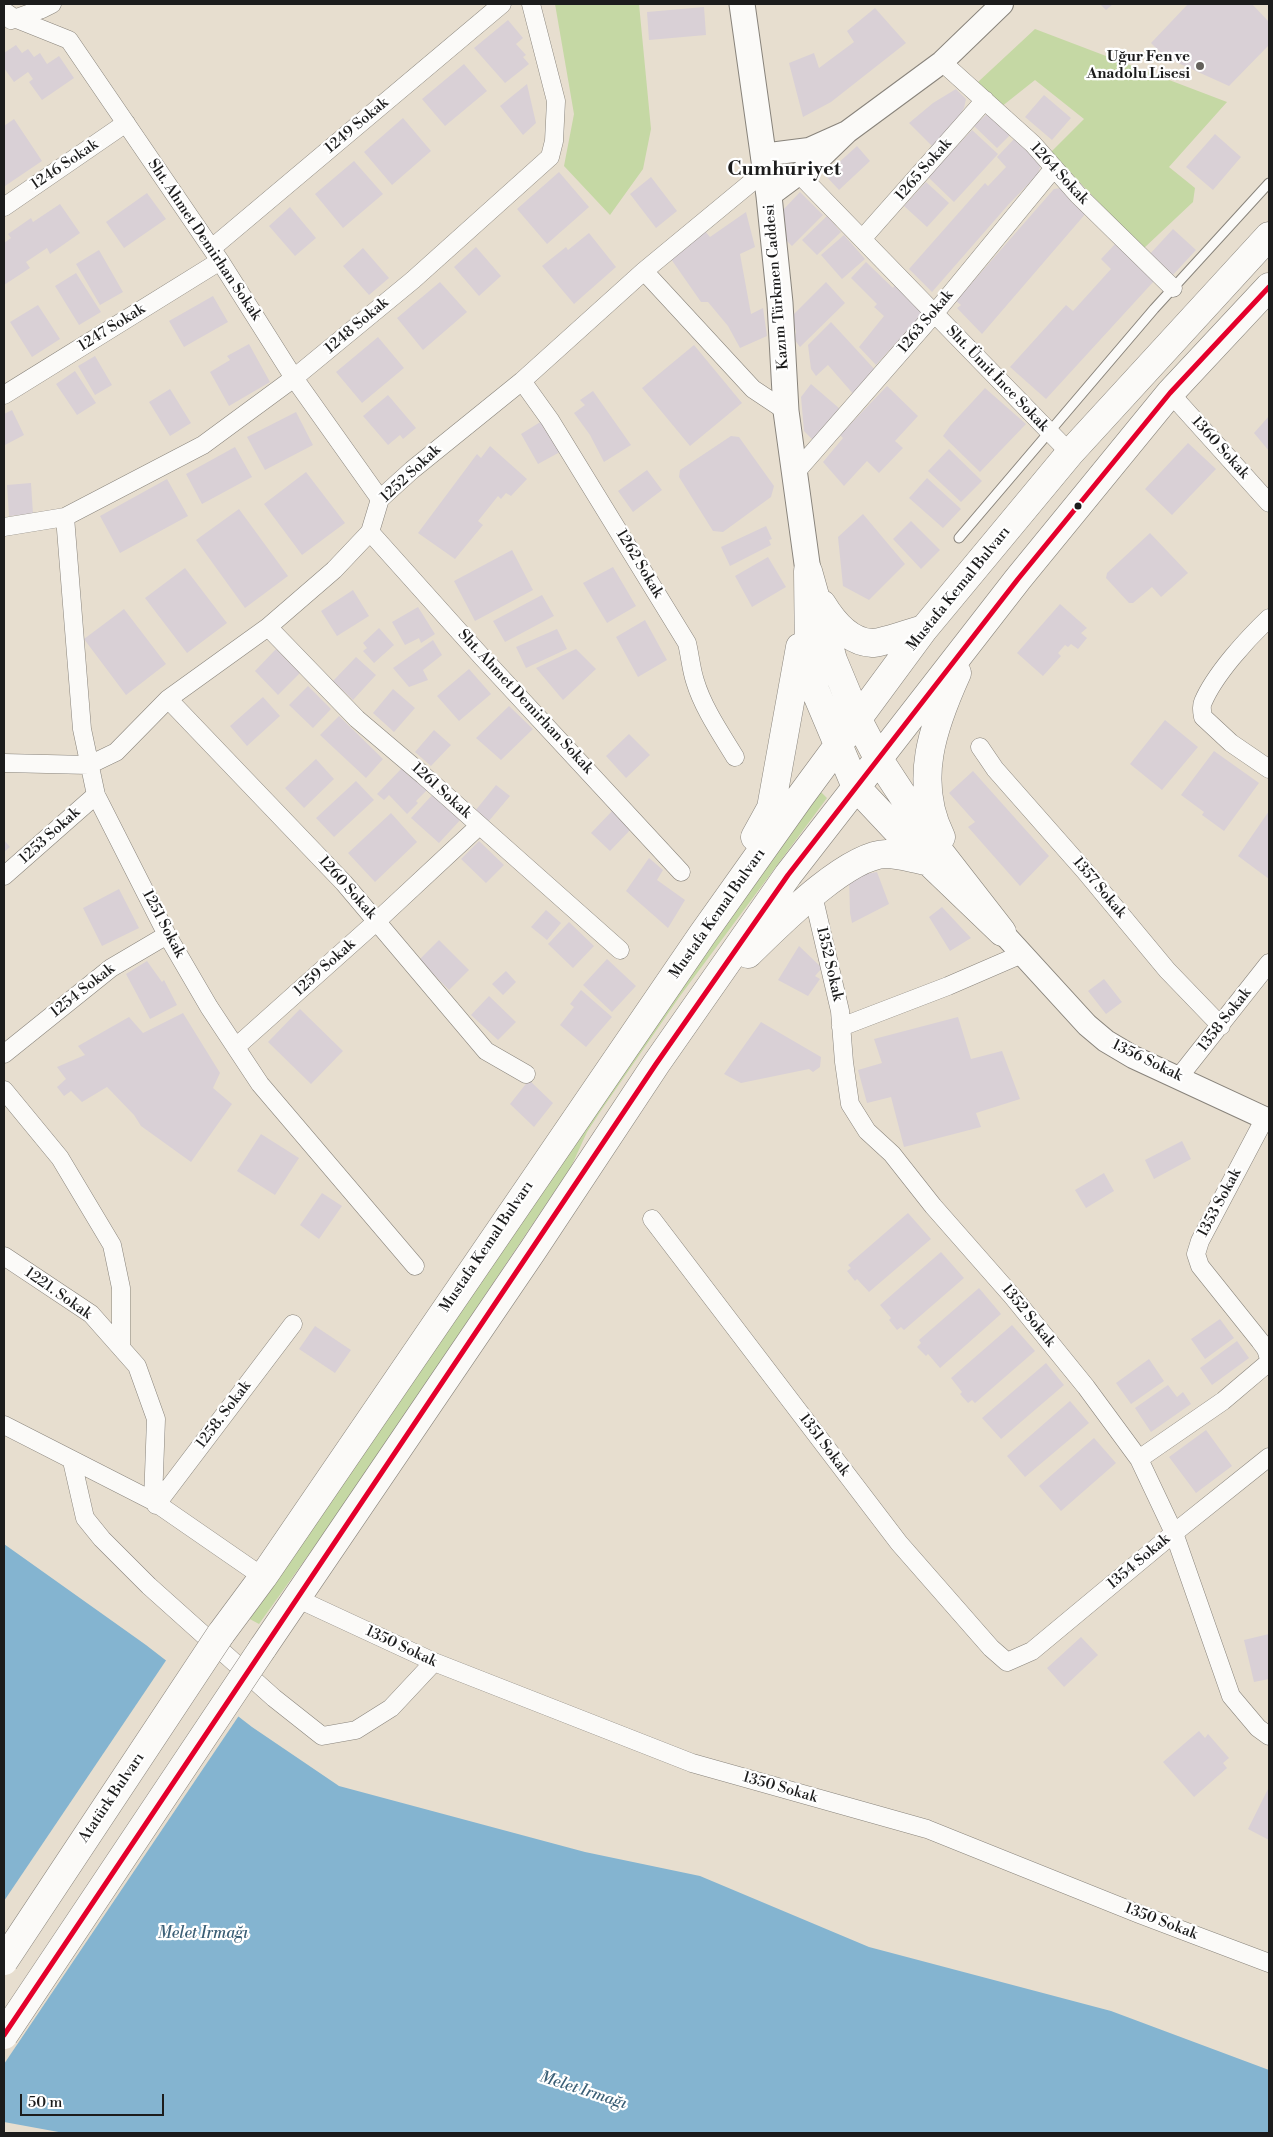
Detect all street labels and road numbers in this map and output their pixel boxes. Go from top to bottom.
street label: 1249 Sokak [322,94,392,158]
street label: 1265 Sokak [892,135,956,205]
street label: 1246 Sokak [28,136,102,194]
street label: 1264 Sokak [1026,140,1092,208]
street label: Sht. Ahmet Demirhan Sokak [143,156,265,324]
street label: Kazım Türkmen Caddesi [761,203,793,371]
street label: 1263 Sokak [895,287,957,357]
street label: 1248 Sokak [322,294,392,358]
street label: 1247 Sokak [75,300,149,356]
street label: Sht. Ümit İnce Sokak [942,322,1052,436]
street label: 1360 Sokak [1187,413,1253,483]
street label: 1252 Sokak [377,442,445,506]
street label: Mustafa Kemal Bulvarı [903,523,1015,655]
street label: 1262 Sokak [612,526,666,602]
street label: Sht. Ahmet Demirhan Sokak [453,626,597,778]
street label: 1261 Sokak [407,759,475,823]
street label: 1253 Sokak [16,804,84,868]
street label: Mustafa Kemal Bulvarı [666,846,770,982]
street label: 1260 Sokak [314,853,380,923]
street label: 1357 Sokak [1068,854,1130,922]
street label: 1251 Sokak [138,887,188,961]
street label: 1352 Sokak [812,925,846,1003]
street label: 1259 Sokak [291,936,359,1000]
street label: 1254 Sokak [47,960,119,1022]
street label: 1358 Sokak [1194,984,1256,1056]
street label: 1356 Sokak [1109,1036,1185,1086]
street label: 1353 Sokak [1194,1166,1246,1240]
street label: Mustafa Kemal Bulvarı [436,1178,538,1316]
street label: 1221. Sokak [21,1264,95,1324]
street label: 1352 Sokak [997,1281,1059,1351]
street label: 1258. Sokak [193,1378,255,1452]
street label: 1351 Sokak [795,1410,853,1480]
street label: 1354 Sokak [1104,1531,1174,1593]
street label: 1350 Sokak [362,1623,440,1671]
street label: Atatürk Bulvarı [75,1750,149,1846]
street label: 1350 Sokak [741,1769,819,1807]
street label: 1350 Sokak [1122,1900,1200,1944]

